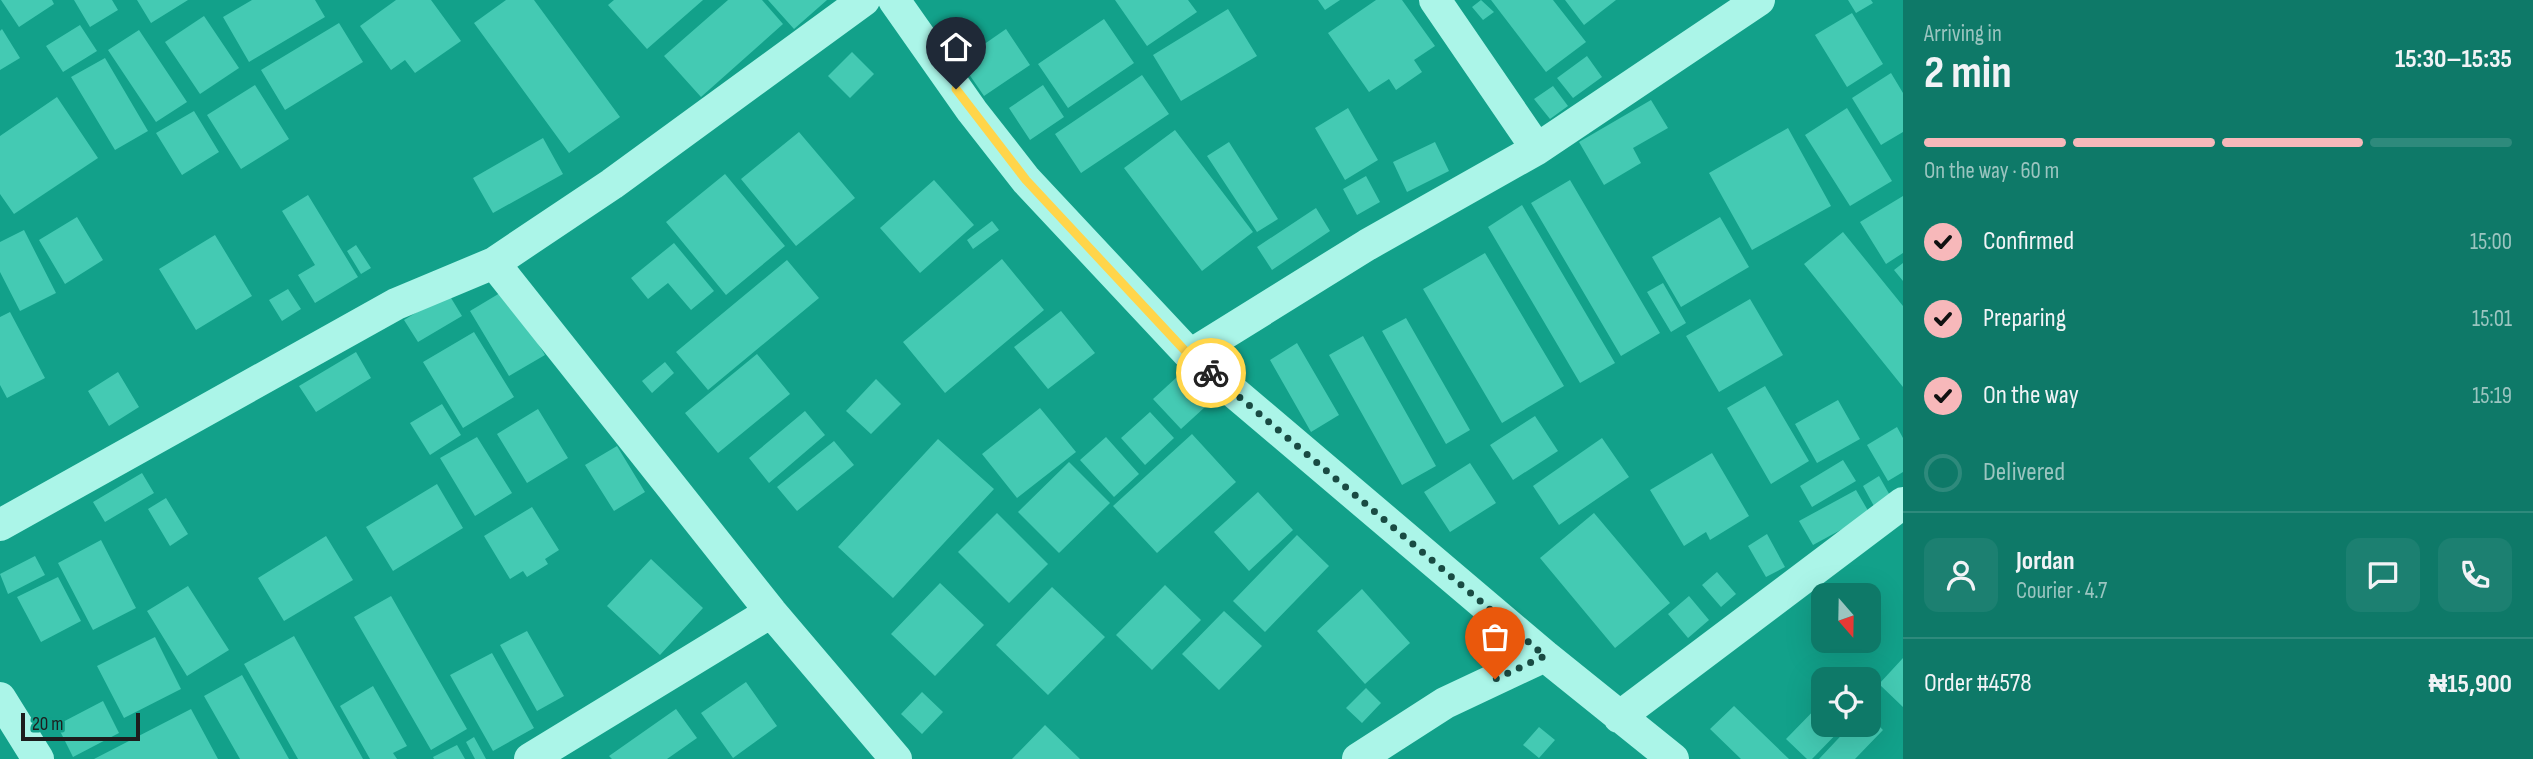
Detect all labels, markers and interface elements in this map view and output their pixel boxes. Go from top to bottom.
pin [926,17,986,89]
text: Arriving in [1924,20,2002,48]
icon: home [937,28,975,66]
text: 15:30–15:35 [2395,44,2512,75]
text: 2 min [1924,46,2012,101]
text: On the way · 60 m [1924,157,2059,185]
icon: check [1924,223,1962,261]
text: Confirmed [1983,226,2074,257]
text: 15:00 [2470,228,2512,256]
icon: check [1924,300,1962,338]
text: Preparing [1983,303,2066,334]
text: 15:01 [2472,305,2512,333]
courier [1176,338,1246,408]
icon: bike [1192,354,1230,392]
icon: check [1924,377,1962,415]
text: On the way [1983,380,2079,411]
text: 15:19 [2472,382,2512,410]
text: Delivered [1983,457,2065,488]
button: person [1924,538,1998,612]
button: chat [2346,538,2420,612]
button: phone [2438,538,2512,612]
text: Jordan [2016,546,2074,577]
text: Courier · 4.7 [2016,577,2107,605]
north arrow [1811,583,1881,653]
map controls [1811,583,1881,737]
pin [1465,607,1525,679]
icon: bag [1476,618,1514,656]
button: locate [1811,667,1881,737]
text: Order #4578 [1924,668,2032,699]
text: ₦15,900 [2429,669,2512,700]
scale bar [21,710,140,742]
text: 20 m [32,713,64,736]

